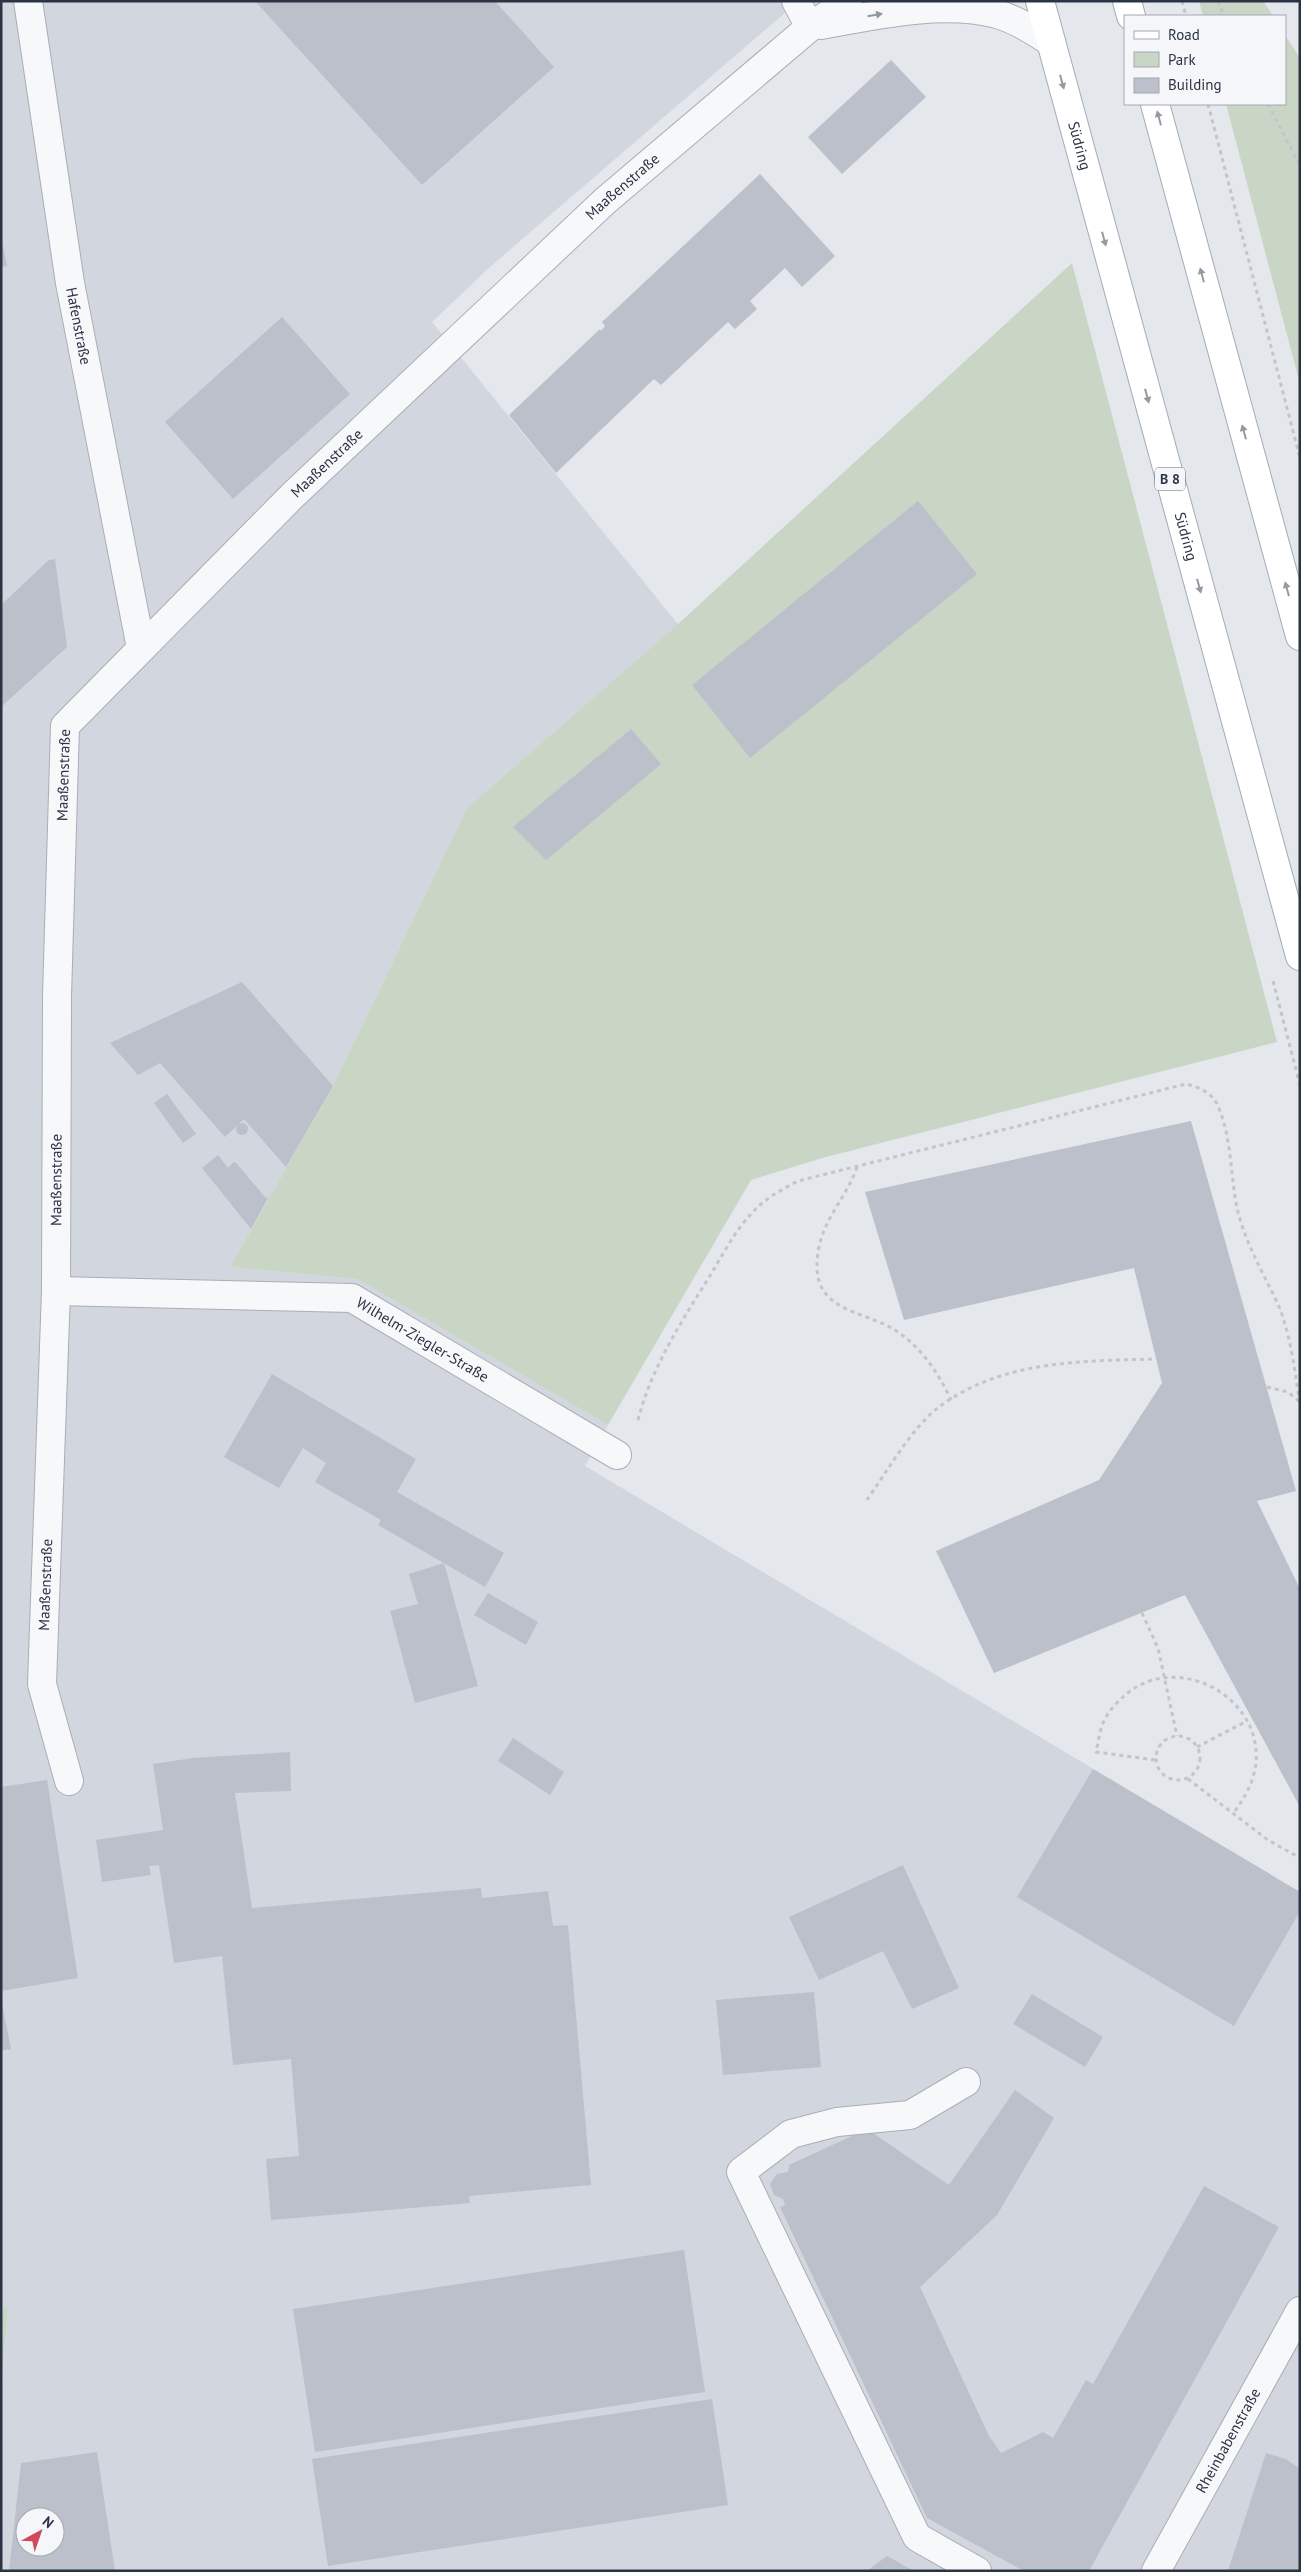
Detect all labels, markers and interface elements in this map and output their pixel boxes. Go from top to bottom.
one-way arrow [868,11,884,19]
legend [1124,15,1286,105]
text: Road [1168,25,1200,44]
text: Park [1168,50,1196,69]
one-way arrow [1058,75,1066,90]
text: Building [1168,75,1222,94]
one-way arrow [1155,111,1163,126]
street label: Südring [1064,119,1096,172]
street label: Maaßenstraße [581,149,663,224]
one-way arrow [1101,231,1109,246]
one-way arrow [1197,268,1205,283]
street label: Hafenstraße [62,286,96,366]
one-way arrow [1143,388,1151,403]
street label: Maaßenstraße [286,424,366,501]
one-way arrow [1240,424,1248,439]
road number: B 8 [1155,468,1185,490]
street label: Südring [1171,510,1202,563]
one-way arrow [1195,579,1203,594]
one-way arrow [1283,581,1291,596]
street label: Maaßenstraße [52,729,74,821]
street label: Maaßenstraße [46,1134,66,1226]
street label: Wilhelm-Ziegler-Straße [353,1293,493,1386]
street label: Maaßenstraße [34,1538,56,1631]
street label: Rheinbabenstraße [1191,2385,1264,2496]
north arrow [15,2507,65,2557]
text: N [39,2512,58,2532]

